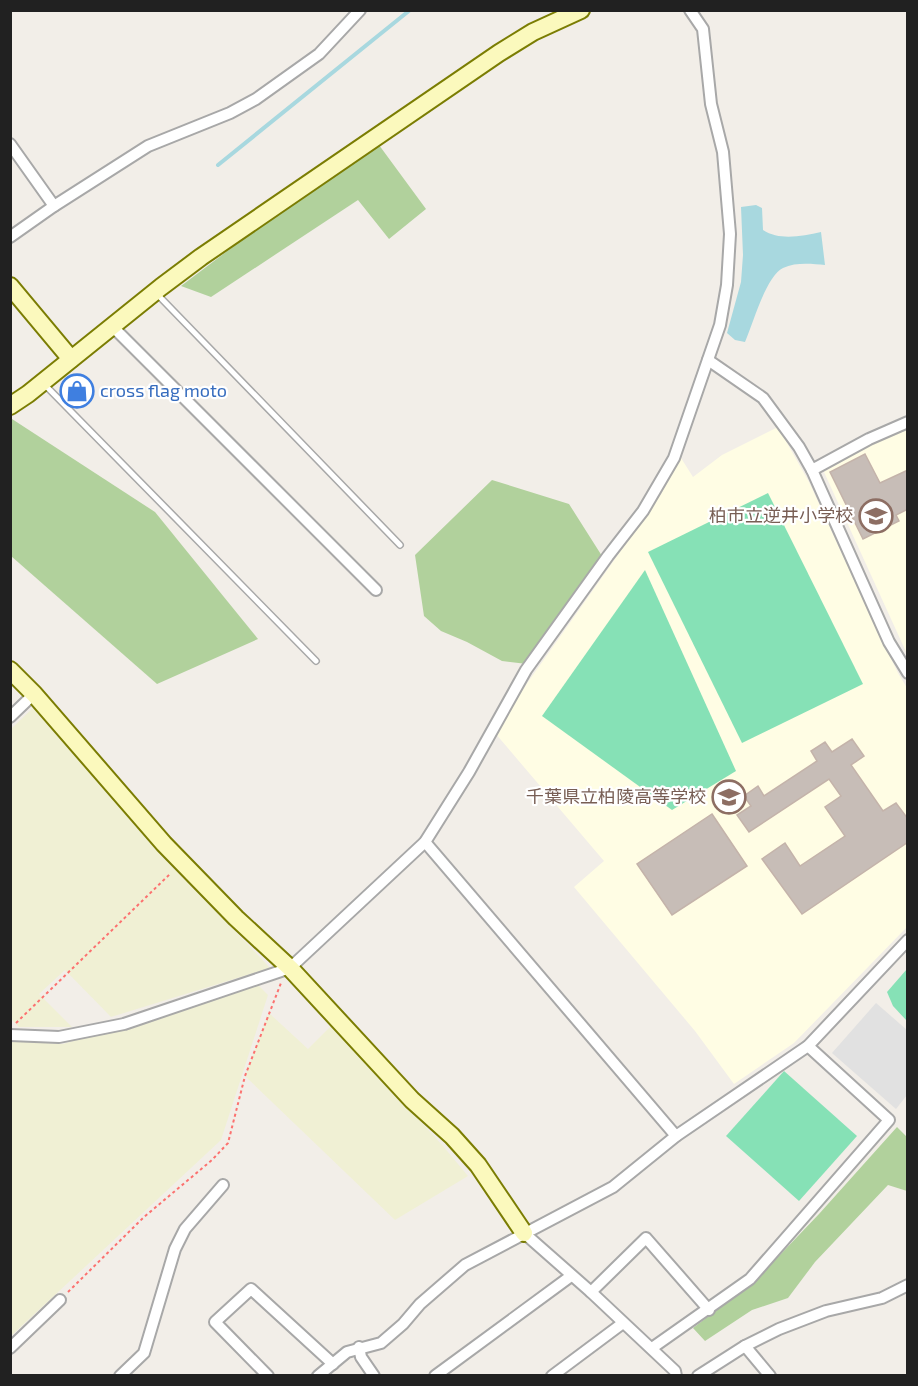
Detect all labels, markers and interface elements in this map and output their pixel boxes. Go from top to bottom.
shop icon: cross flag moto [59,373,95,409]
place label: cross flag moto [100,379,227,401]
school or university icon: 柏市立逆井小学校 [858,498,894,534]
place label: 柏市立逆井小学校 [709,504,853,526]
school or university icon: 千葉県立柏陵高等学校 [711,779,747,815]
place label: 千葉県立柏陵高等学校 [526,785,706,807]

